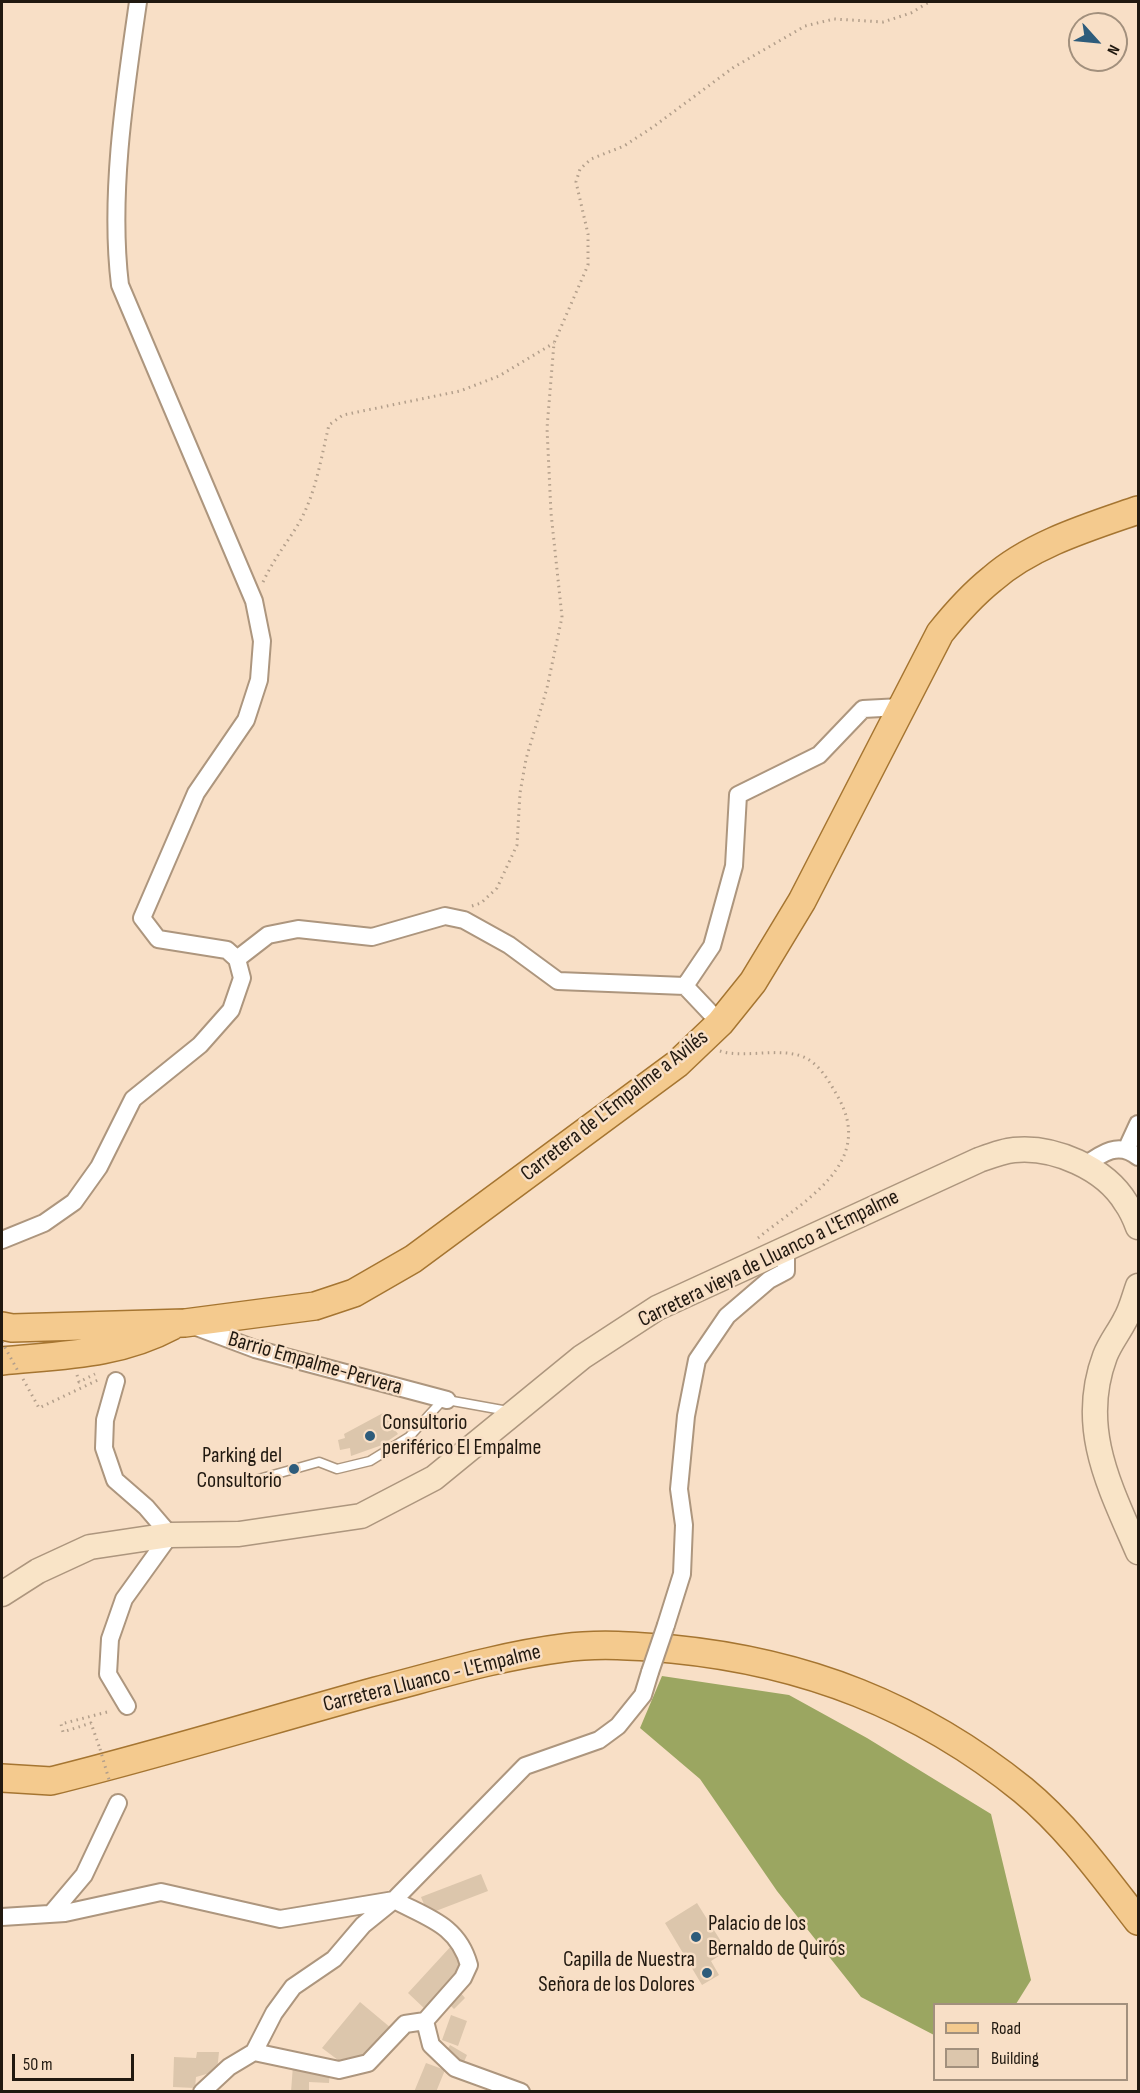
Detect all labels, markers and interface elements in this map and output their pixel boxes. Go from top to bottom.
north arrow [1068,12,1128,72]
text: N [1102,41,1123,58]
street label: Carretera de L'Empalme a Avilés [516,1025,714,1187]
street label: Carretera vieya de Lluanco a L'Empalme [634,1184,904,1334]
street label: Barrio Empalme-Pervera [225,1327,405,1401]
place label: Consultorio periférico El Empalme [382,1410,541,1462]
marker: Consultorio periférico El Empalme [363,1429,377,1443]
place label: Parking del Consultorio [197,1443,282,1494]
marker: Parking del Consultorio [287,1462,301,1476]
street label: Carretera Lluanco - L'Empalme [320,1639,544,1719]
place label: Palacio de los Bernaldo de Quirós [708,1911,845,1963]
marker: Palacio de los Bernaldo de Quirós [689,1930,703,1944]
place label: Capilla de Nuestra Señora de los Dolores [538,1947,695,1999]
marker: Capilla de Nuestra Señora de los Dolores [700,1966,714,1980]
legend [933,2003,1128,2081]
text: Road [991,2018,1021,2039]
scale bar [15,2042,136,2080]
text: Building [991,2048,1039,2069]
text: 50 m [23,2054,53,2075]

